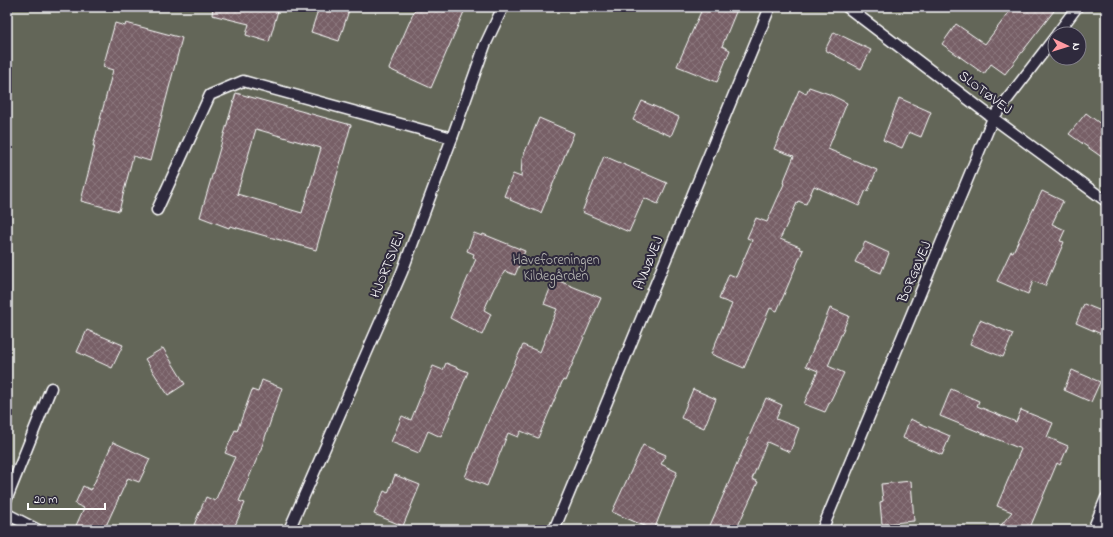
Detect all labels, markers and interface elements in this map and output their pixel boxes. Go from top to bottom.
north arrow [1047,26,1087,66]
text: N [1068,42,1084,51]
street label: SLOTØVEJ [954,66,1016,120]
street label: HJORTSVEJ [365,229,411,301]
street label: AVNØVEJ [629,233,669,293]
street label: BORGØVEJ [892,238,937,307]
park label: Haveforeningen Kildegården [512,250,600,288]
scale bar [28,485,105,511]
text: 20 m [34,491,57,509]

